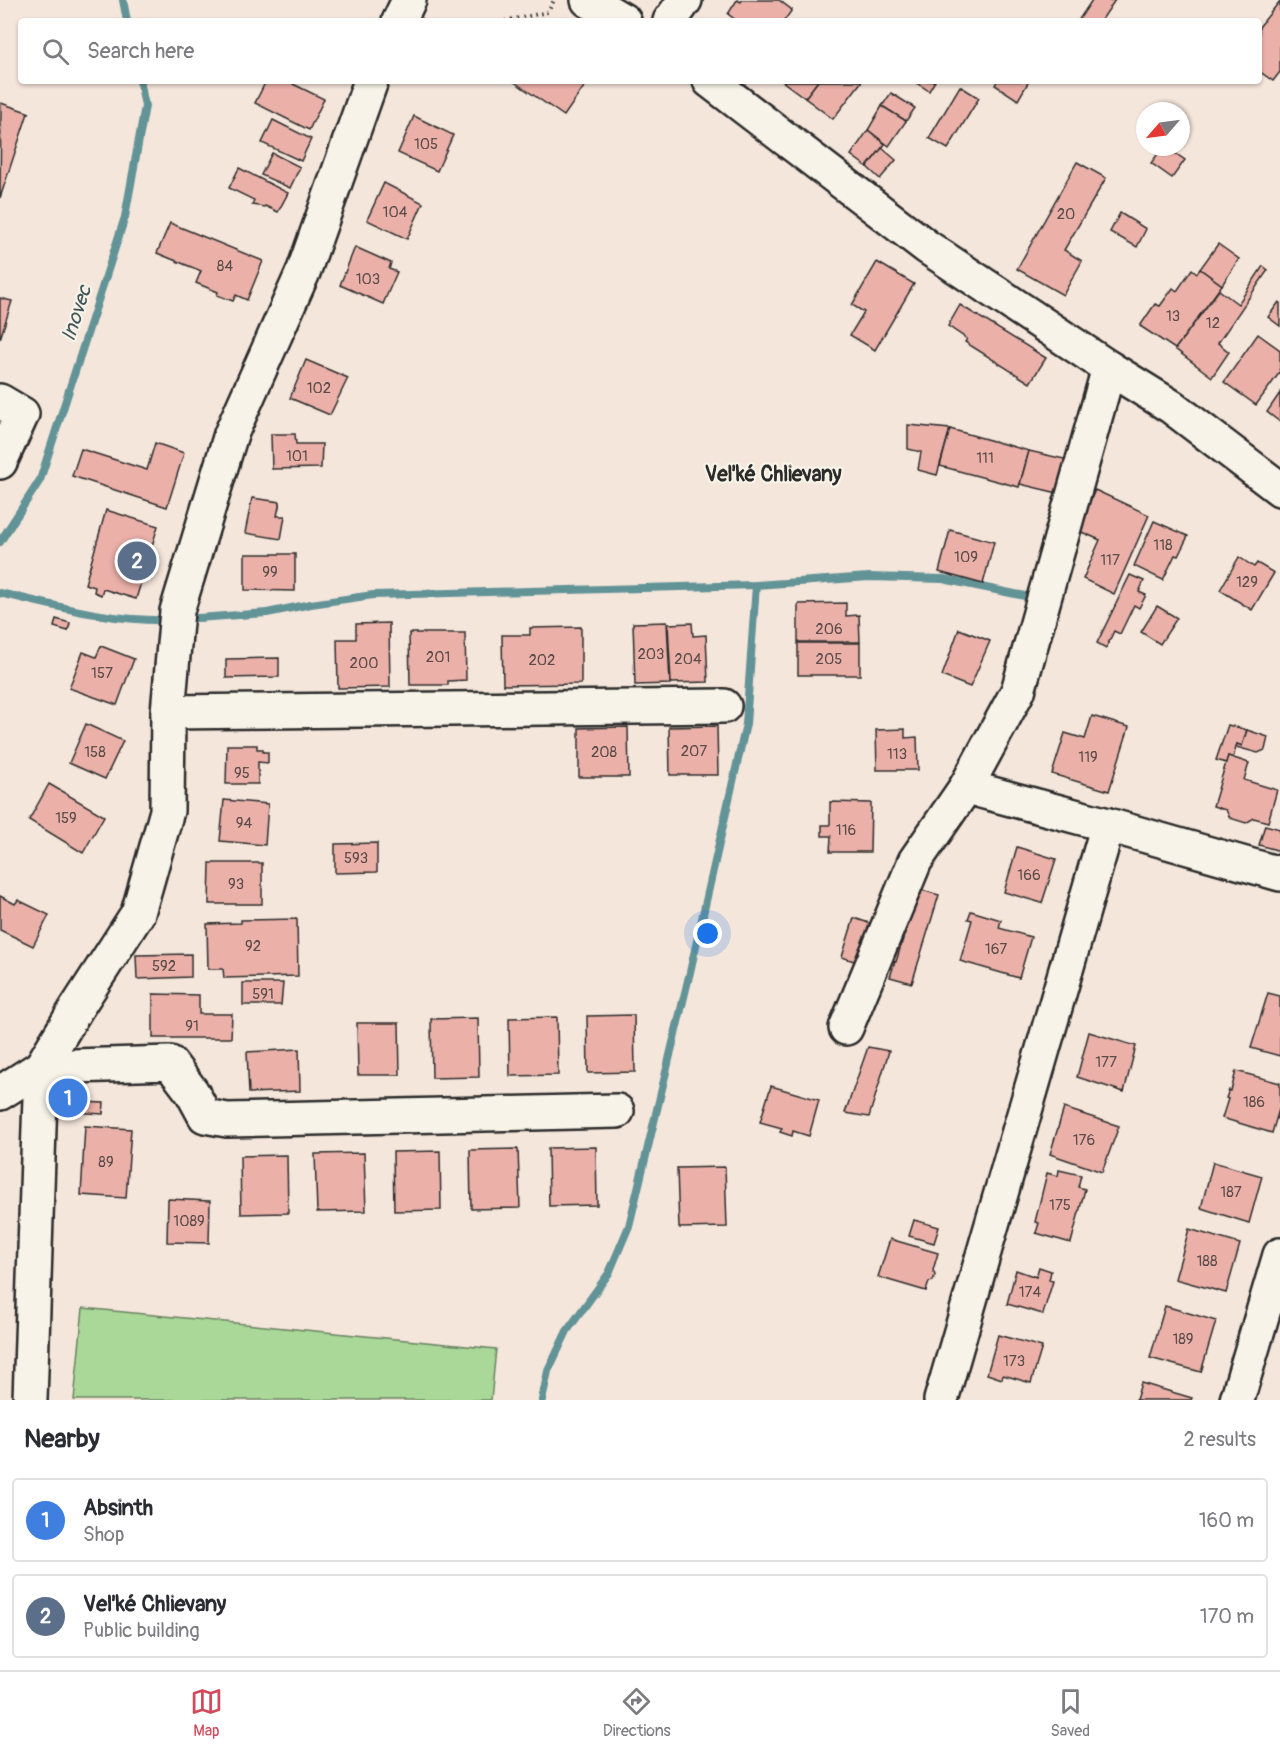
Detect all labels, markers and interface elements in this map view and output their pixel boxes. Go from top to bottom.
search box [18,18,1262,84]
icon: search [39,35,72,68]
text: Search here [87,37,194,65]
north arrow [1136,102,1190,156]
house number: 105 [414,135,438,154]
house number: 104 [383,203,408,222]
house number: 20 [1057,205,1075,224]
house number: 84 [217,257,233,276]
house number: 103 [356,270,380,289]
water label: Inovec [56,281,97,344]
house number: 13 [1166,307,1180,326]
house number: 12 [1206,314,1220,333]
house number: 102 [307,379,331,398]
house number: 101 [286,447,308,466]
house number: 111 [976,449,994,468]
district label: Veľké Chlievany [705,461,841,488]
house number: 118 [1153,536,1173,555]
pin: 2 [118,538,156,584]
house number: 109 [954,548,978,567]
house number: 117 [1100,551,1120,570]
house number: 99 [262,563,278,582]
house number: 129 [1236,573,1258,592]
house number: 206 [815,620,843,639]
house number: 203 [637,645,665,664]
house number: 201 [426,648,450,667]
house number: 204 [674,650,702,669]
house number: 205 [816,650,842,669]
house number: 202 [528,651,556,670]
house number: 200 [350,654,378,673]
house number: 157 [91,664,113,683]
house number: 207 [681,742,707,761]
house number: 158 [84,743,106,762]
house number: 208 [591,743,618,762]
house number: 113 [887,745,907,764]
house number: 119 [1078,748,1098,767]
house number: 95 [234,764,250,783]
house number: 159 [55,809,77,828]
house number: 94 [236,814,253,833]
house number: 116 [836,821,856,840]
house number: 593 [344,849,368,868]
house number: 166 [1017,866,1041,885]
house number: 93 [228,875,244,894]
your location [693,919,722,948]
house number: 92 [245,937,261,956]
house number: 167 [985,940,1007,959]
house number: 592 [152,957,176,976]
house number: 591 [252,985,274,1004]
house number: 91 [185,1017,199,1036]
house number: 177 [1095,1053,1117,1072]
pin: 1 [48,1076,88,1120]
house number: 186 [1243,1093,1265,1112]
house number: 176 [1073,1131,1095,1150]
house number: 89 [98,1153,114,1172]
house number: 187 [1220,1183,1242,1202]
house number: 175 [1049,1196,1071,1215]
house number: 1089 [173,1212,205,1231]
house number: 188 [1197,1252,1218,1271]
house number: 174 [1019,1283,1042,1302]
house number: 189 [1172,1330,1194,1349]
house number: 173 [1003,1352,1025,1371]
text: Nearby [24,1423,100,1455]
text: 2 results [1184,1427,1256,1452]
text: Absinth [83,1494,153,1522]
text: 1 [42,1508,49,1533]
text: 160 m [1199,1508,1254,1533]
text: Shop [83,1522,124,1547]
text: Veľké Chlievany [83,1590,226,1618]
text: 2 [40,1604,51,1629]
text: 170 m [1200,1604,1254,1629]
text: Public building [83,1618,199,1643]
tab: Map [190,1685,223,1741]
tab: Directions [603,1685,671,1741]
tab: Saved [1050,1685,1090,1741]

